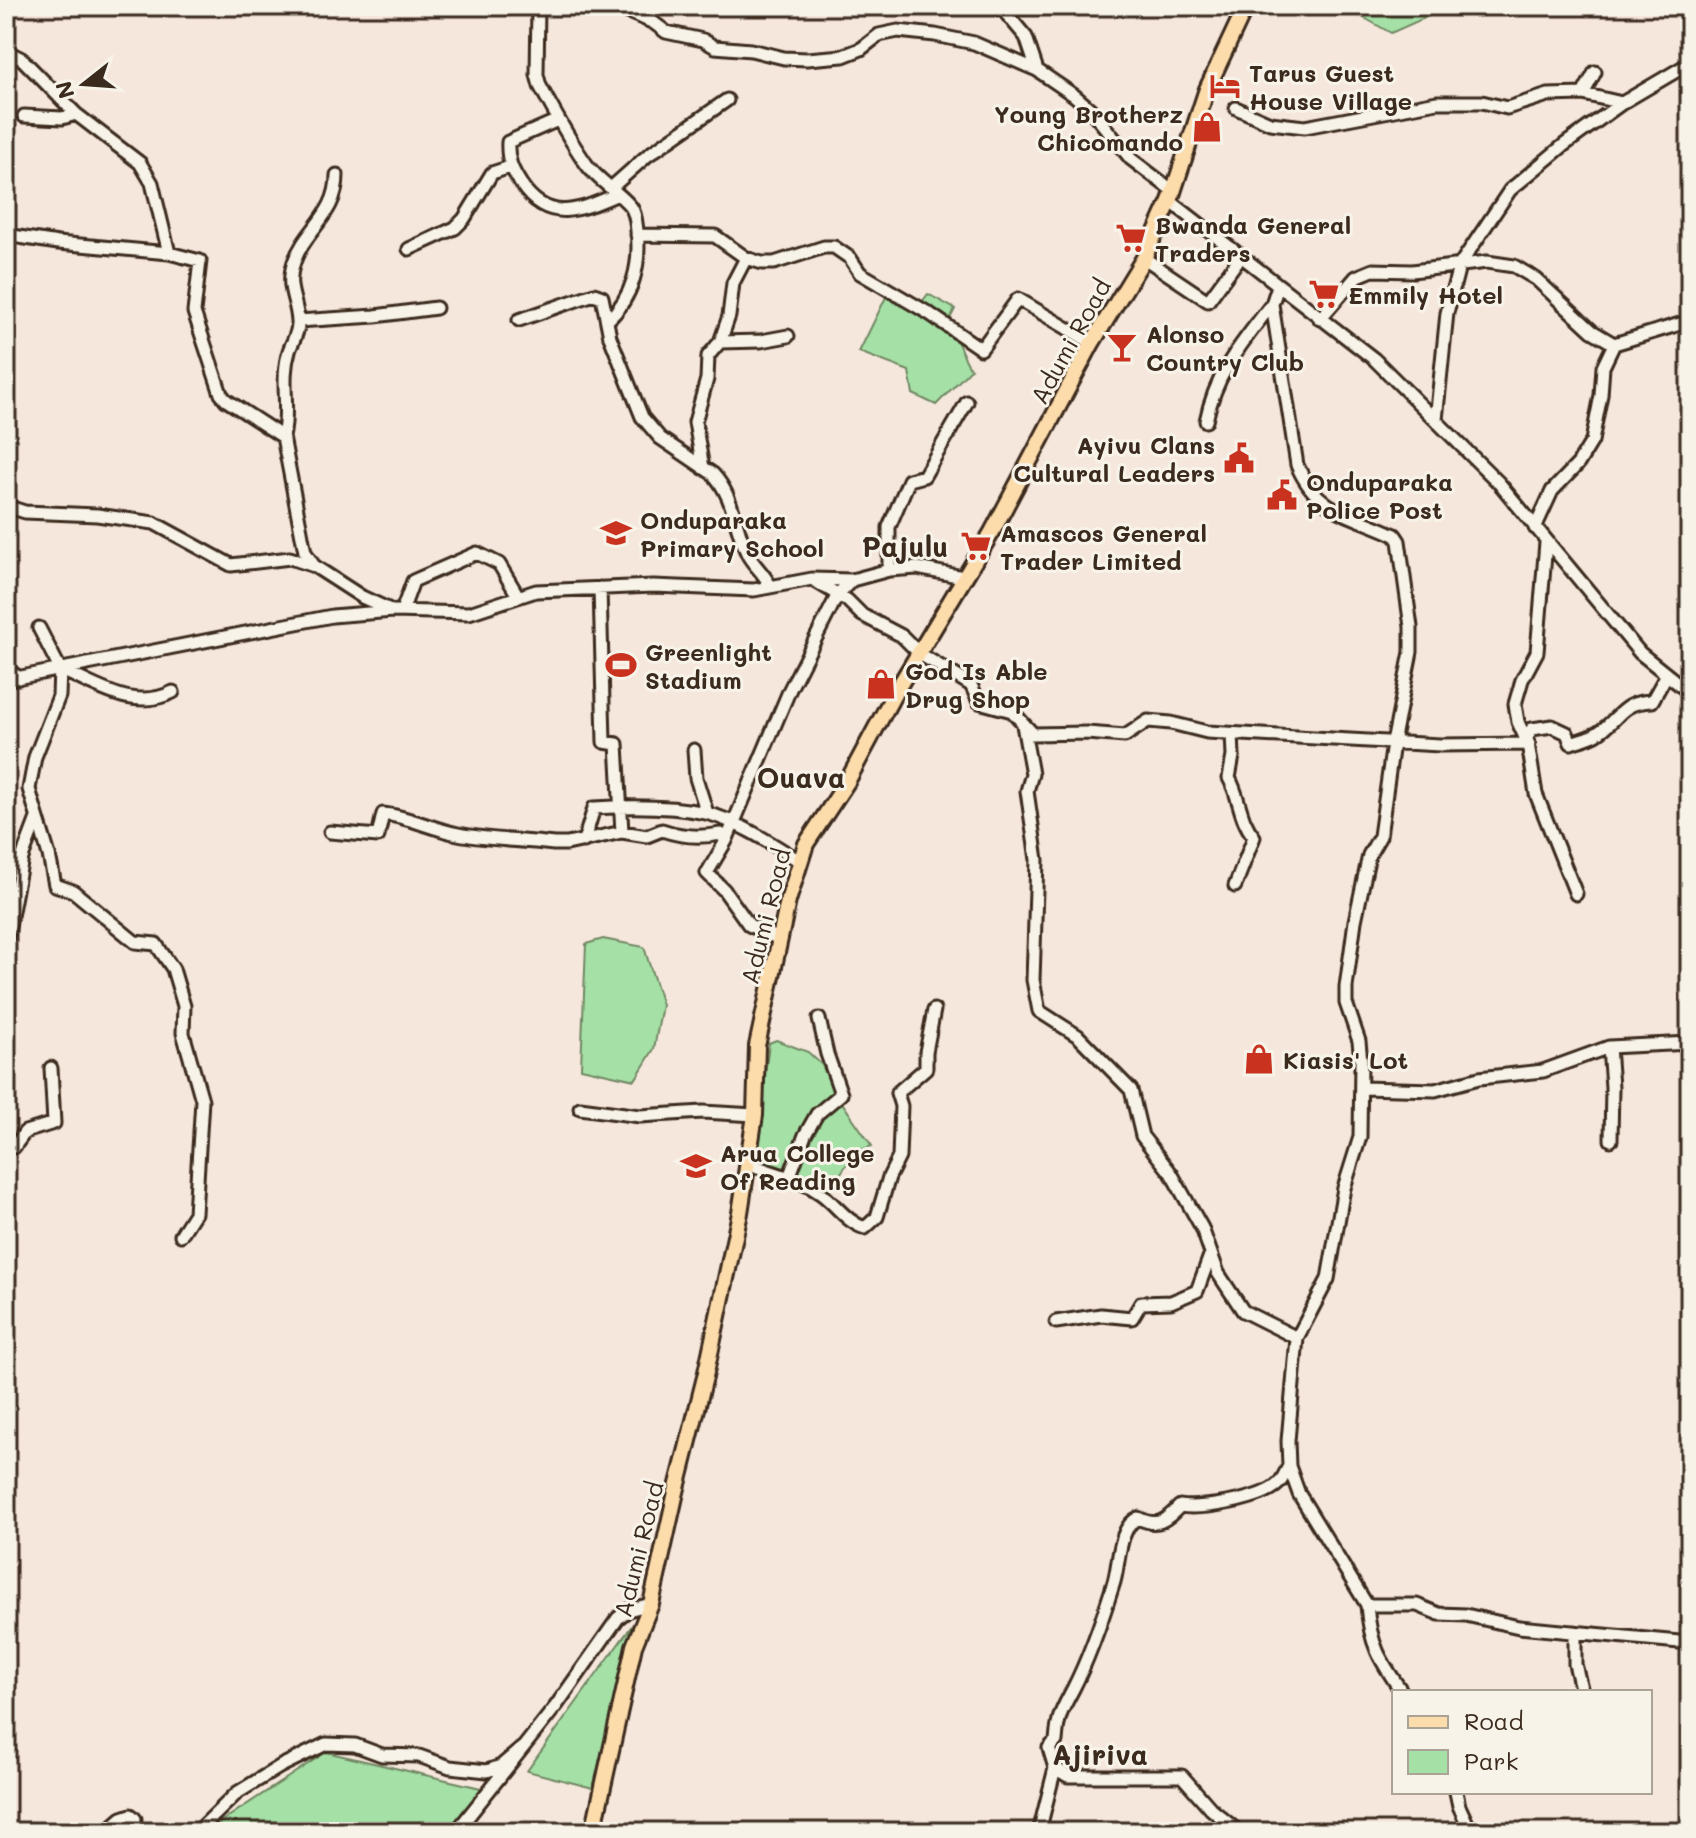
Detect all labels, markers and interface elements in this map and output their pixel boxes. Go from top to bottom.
north arrow [44,44,124,124]
place label: Tarus Guest House Village [1249,57,1412,116]
hotel icon: Tarus Guest House Village [1208,69,1242,103]
text: N [48,78,81,102]
place label: Young Brotherz Chicomando [994,98,1183,157]
shop icon: Young Brotherz Chicomando [1190,110,1224,144]
place label: Bwanda General Traders [1155,209,1351,268]
supermarket icon: Bwanda General Traders [1114,221,1148,255]
street label: Adumi Road [1023,273,1117,409]
supermarket icon: Emmily Hotel [1307,277,1341,311]
place label: Emmily Hotel [1348,279,1503,310]
place label: Alonso Country Club [1146,318,1304,377]
bar icon: Alonso Country Club [1105,330,1139,364]
place label: Ayivu Clans Cultural Leaders [1013,429,1215,488]
public building icon: Ayivu Clans Cultural Leaders [1222,441,1256,475]
place label: Onduparaka Police Post [1306,466,1453,525]
public building icon: Onduparaka Police Post [1265,478,1299,512]
place label: Onduparaka Primary School [640,504,824,563]
school or university icon: Onduparaka Primary School [599,516,633,550]
place label: Amascos General Trader Limited [1000,517,1207,576]
district label: Pajulu [862,528,948,564]
supermarket icon: Amascos General Trader Limited [959,529,993,563]
place label: Greenlight Stadium [645,636,772,695]
sports icon: Greenlight Stadium [604,648,638,682]
place label: God Is Able Drug Shop [905,655,1048,714]
shop icon: God Is Able Drug Shop [864,667,898,701]
district label: Ouava [757,759,845,795]
street label: Adumi Road [733,845,797,987]
shop icon: Kiasis' Lot [1242,1042,1276,1076]
place label: Kiasis' Lot [1283,1044,1408,1075]
place label: Arua College Of Reading [720,1137,875,1196]
school or university icon: Arua College Of Reading [679,1149,713,1183]
street label: Adumi Road [606,1478,670,1620]
legend [1392,1690,1652,1794]
text: Road [1464,1705,1524,1736]
district label: Ajiriva [1052,1736,1148,1772]
text: Park [1464,1745,1518,1776]

